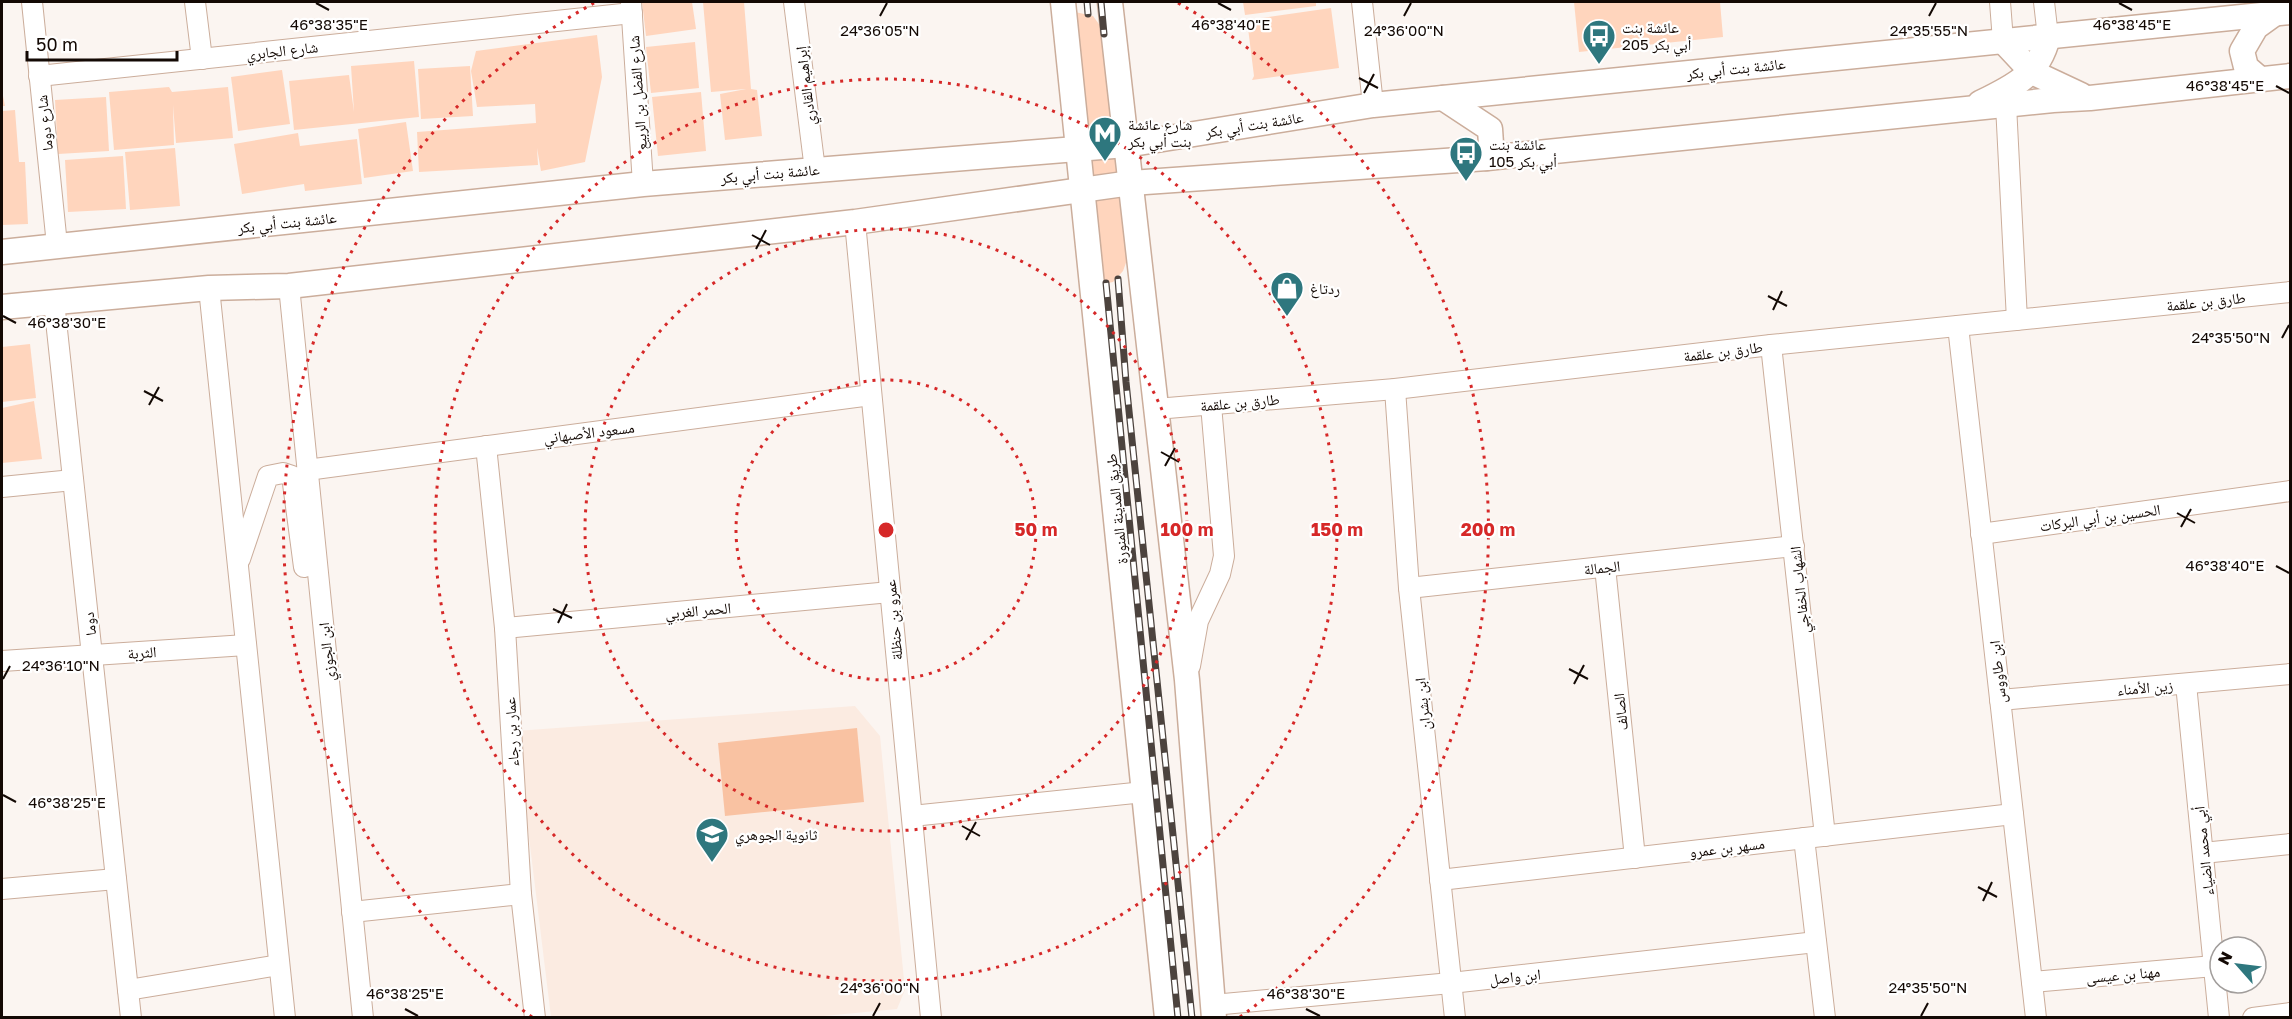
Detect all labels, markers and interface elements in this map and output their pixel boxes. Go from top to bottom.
text: 46°38'35"E [290,15,368,33]
text: 46°38'40"E [1192,15,1270,33]
text: 46°38'45"E [2093,15,2171,33]
bus stop icon: عائشة بنت أبي بكر 205 [1581,18,1617,65]
place label: عائشة بنت أبي بكر 205 [1622,18,1691,57]
text: 24°36'05"N [840,21,920,39]
text: 24°36'00"N [1364,21,1444,39]
text: 24°35'55"N [1890,21,1968,39]
scale bar [27,24,177,62]
text: 50 m [36,33,78,55]
street label: شارع الفضل بن الربيع [624,35,652,151]
street label: شارع الجابري [245,37,319,67]
street label: إبراهيم القادري [791,45,823,127]
street label: عائشة بنت أبي بكر [1685,54,1787,86]
text: 46°38'45"E [2186,76,2264,94]
street label: شارع دوما [32,94,58,152]
street label: عائشة بنت أبي بكر [1203,107,1305,145]
metro station icon: شارع عائشة بنت أبي بكر [1087,115,1123,162]
place label: شارع عائشة بنت أبي بكر [1127,115,1193,154]
bus stop icon: عائشة بنت أبي بكر 105 [1448,135,1484,182]
place label: عائشة بنت أبي بكر 105 [1489,135,1557,174]
street label: عائشة بنت أبي بكر [719,160,821,190]
street label: عائشة بنت أبي بكر [236,208,338,240]
shop icon: ردتاغ [1269,270,1305,317]
place label: ردتاغ [1310,279,1340,299]
street label: طارق بن علقمة [2165,288,2247,316]
text: 46°38'30"E [28,313,106,331]
text: 24°35'50"N [2192,328,2270,346]
street label: طارق بن علقمة [1682,337,1764,367]
street label: طارق بن علقمة [1200,390,1281,416]
street label: مسعود الأصبهاني [543,417,636,450]
street label: طريق المدينة المنورة [1101,453,1133,565]
street label: الحسين بن أبي البركات [2038,500,2162,538]
text: 50 m [1015,518,1057,540]
text: 100 m [1161,518,1213,540]
text: 150 m [1311,518,1363,540]
text: 200 m [1461,518,1515,540]
centre of rings [876,520,896,540]
street label: الشهاب الخفاجي [1785,545,1816,635]
street label: الجمالة [1583,556,1621,578]
text: 46°38'40"E [2186,556,2264,574]
street label: عمرو بن حنظلة [880,578,907,661]
street label: الحمر الغربي [664,598,732,626]
street label: دوما [79,611,100,637]
street label: ابن الجوزي [314,621,342,682]
street label: ابن طاووس [1985,639,2011,704]
street label: الثربة [127,642,157,663]
text: 24°36'10"N [22,656,100,674]
street label: زين الأمناء [2116,676,2174,700]
street label: ابن بشران [1410,677,1436,731]
street label: الصالف [1609,692,1631,732]
street label: عمار بن رجاء [500,696,524,767]
text: 46°38'25"E [28,793,106,811]
street label: أبي محمد الضياء [2189,805,2220,897]
school or university icon: ثانوية الجوهري [694,816,730,863]
place label: ثانوية الجوهري [735,825,817,847]
street label: مسهر بن عمرو [1688,833,1766,863]
north arrow [2208,935,2268,995]
text: N [2213,948,2236,968]
street label: مهنا بن عيسى [2085,962,2161,988]
street label: ابن واصل [1488,964,1542,990]
text: 24°36'00"N [840,978,920,996]
text: 24°35'50"N [1889,978,1967,996]
text: 46°38'25"E [366,984,444,1002]
text: 46°38'30"E [1267,984,1345,1002]

